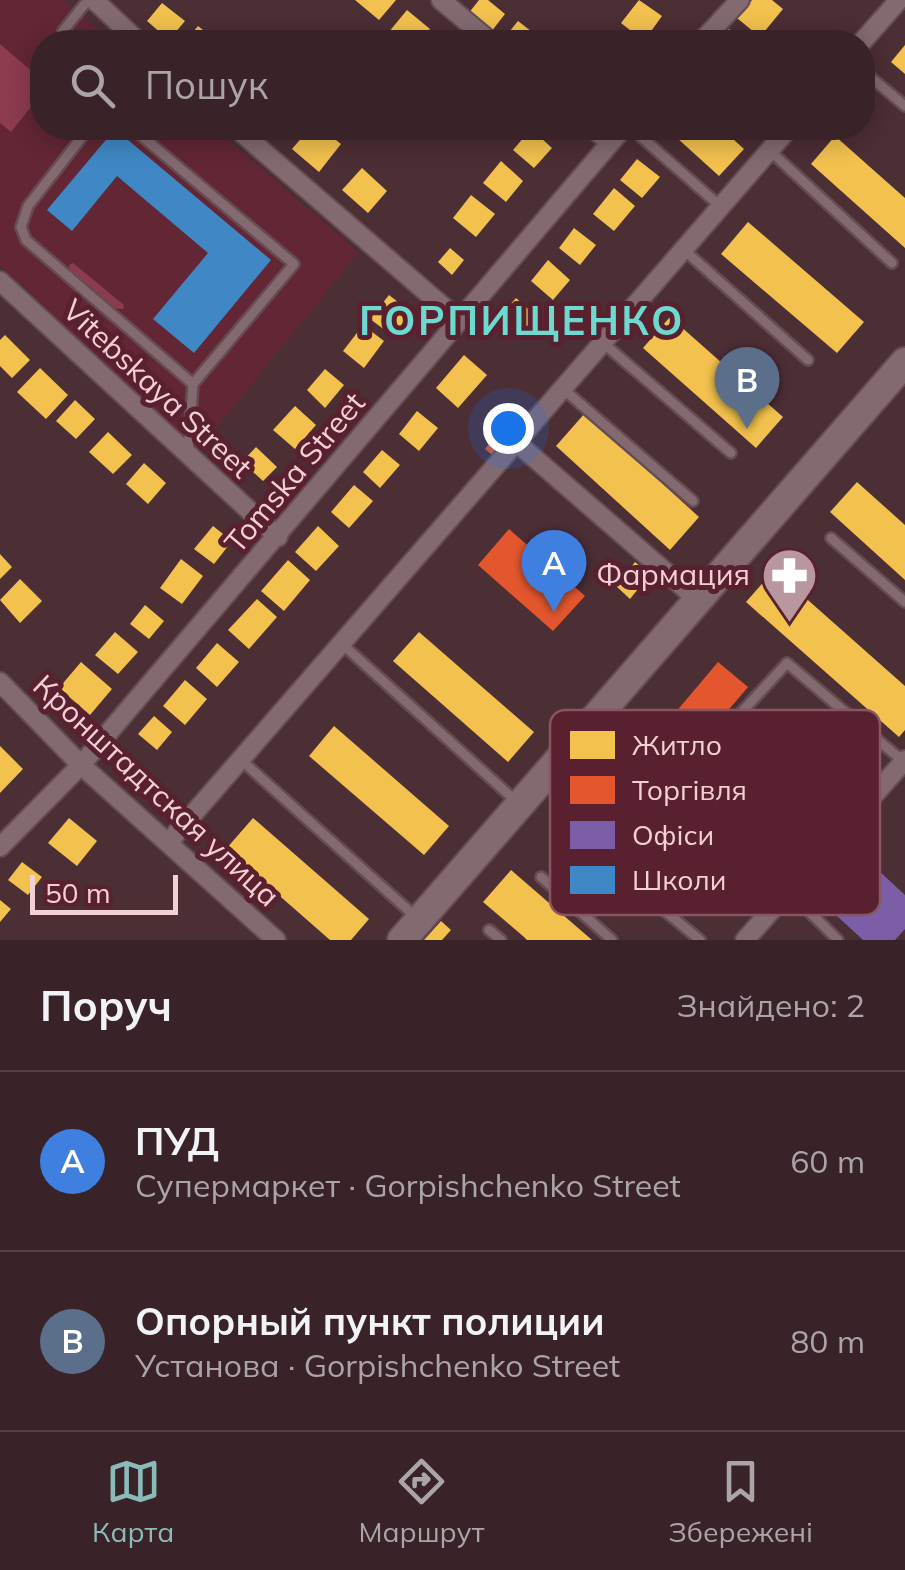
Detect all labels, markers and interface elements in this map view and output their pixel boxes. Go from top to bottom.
search box [30,30,875,140]
icon: search [65,58,120,113]
text: Пошук [145,61,268,109]
street label: Vitebskaya Street [55,291,260,486]
district label: ГОРПИЩЕНКО [359,295,685,345]
pin: B [714,346,780,429]
street label: Tomska Street [216,384,373,561]
your location [483,403,534,454]
pin: A [522,530,586,612]
pharmacy icon: Фармация [759,545,819,624]
place label: Фармация [596,555,750,593]
street label: Кронштадтская улица [26,666,288,914]
legend [550,710,880,915]
text: Житло [632,727,722,762]
text: Торгівля [632,772,747,807]
text: Офіси [632,817,714,852]
text: Школи [632,862,726,897]
scale bar [30,870,178,914]
text: 50 m [45,875,111,910]
text: Поруч [40,979,172,1032]
text: Знайдено: 2 [677,985,865,1025]
text: ПУД [135,1117,219,1165]
text: A [60,1141,85,1181]
text: 60 m [790,1141,865,1181]
text: Супермаркет · Gorpishchenko Street [135,1165,681,1205]
text: Опорный пункт полиции [135,1297,605,1345]
text: B [61,1321,84,1361]
text: 80 m [790,1321,865,1361]
text: Установа · Gorpishchenko Street [135,1345,620,1385]
tab: Карта [92,1454,174,1549]
tab: Маршрут [358,1454,484,1549]
tab: Збережені [668,1454,813,1549]

